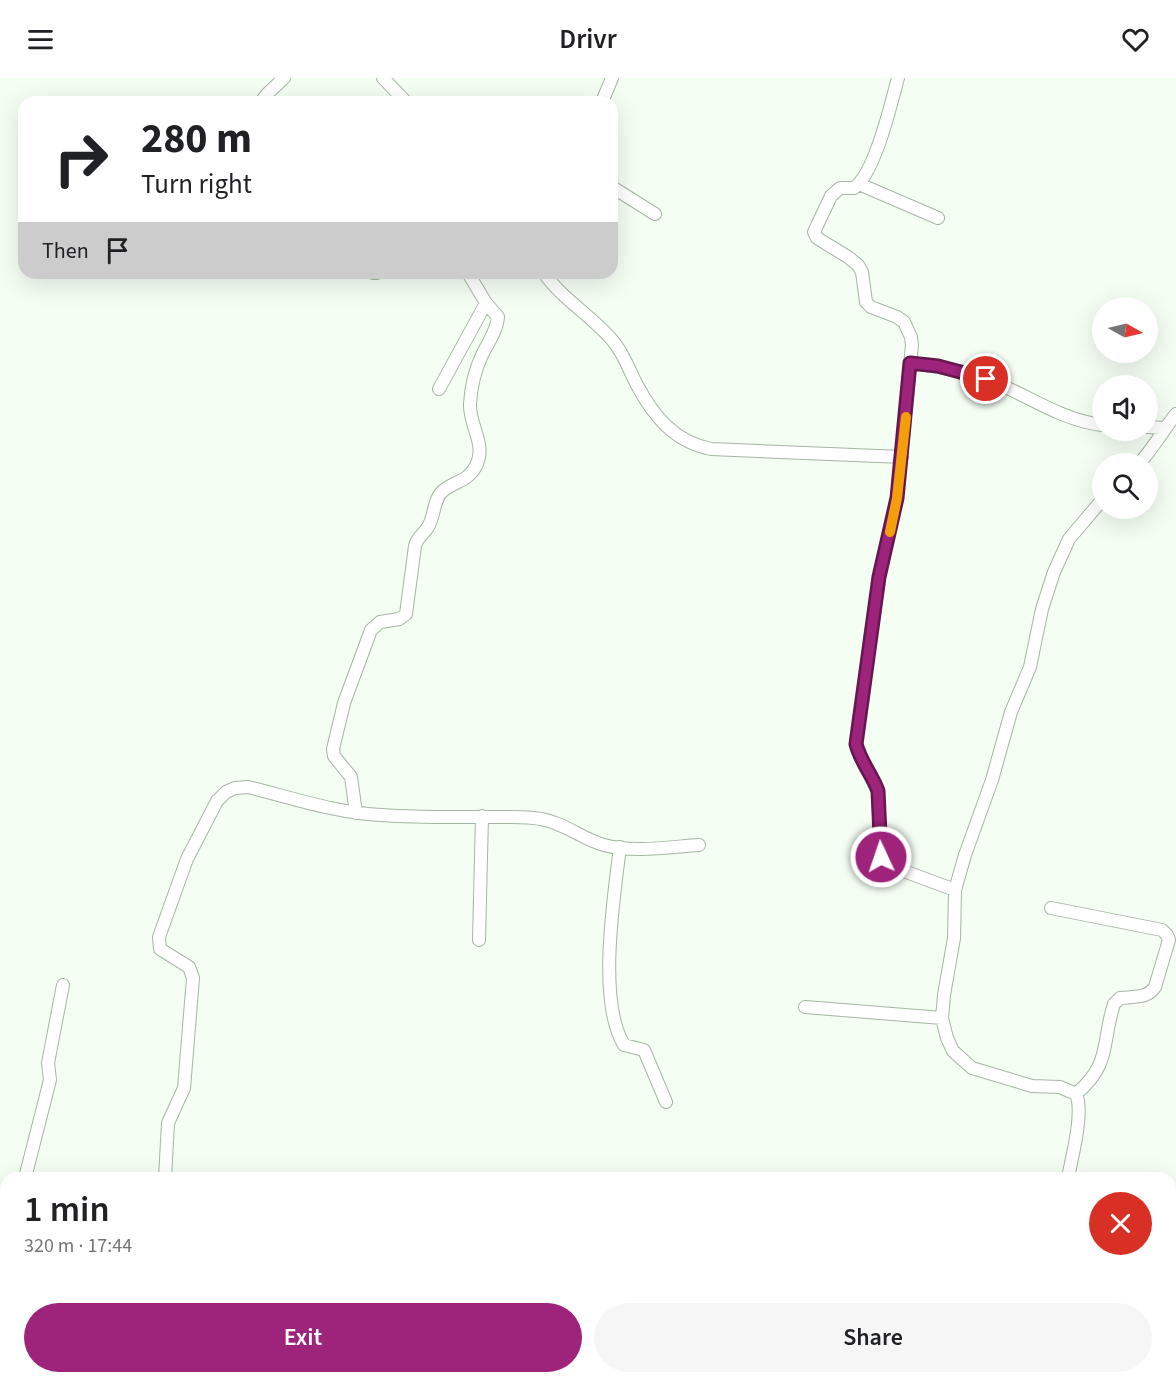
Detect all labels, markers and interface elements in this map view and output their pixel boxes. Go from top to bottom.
text: Drivr [559,20,617,59]
icon: menu [24,23,57,56]
icon: heart [1119,23,1152,56]
text: 280 m [141,109,252,169]
icon: right [42,120,120,198]
text: Turn right [141,165,252,204]
icon: arrive [101,234,134,267]
text: Then [42,235,89,267]
north arrow [1092,297,1158,363]
map controls [1092,297,1158,519]
pin [960,353,1011,404]
icon: arrive [969,362,1002,395]
button: sound [1092,375,1158,441]
button: search [1092,453,1158,519]
position arrow [849,825,913,889]
text: 1 min [24,1184,110,1235]
button: close [1089,1192,1152,1255]
text: 320 m · 17:44 [24,1232,132,1260]
button: Exit [24,1303,582,1372]
button: Share [594,1303,1152,1372]

